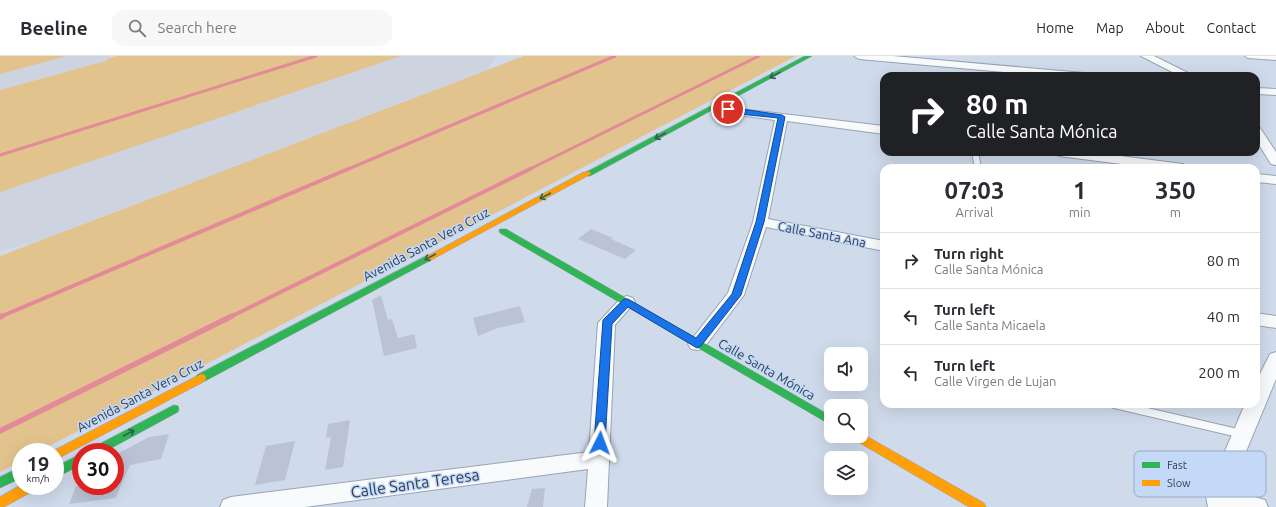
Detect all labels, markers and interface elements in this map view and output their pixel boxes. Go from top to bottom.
search box [112,10,392,46]
text: Beeline [20,17,88,39]
icon: search [126,17,148,39]
text: Search here [158,19,237,36]
text: Home [1036,20,1074,36]
text: Map [1096,20,1124,36]
text: About [1146,20,1185,36]
text: Contact [1207,20,1256,36]
one-way arrow [769,71,781,79]
icon: right [900,88,952,140]
text: 80 m [966,88,1028,119]
pin [711,92,745,126]
icon: arrive [717,98,739,120]
text: Calle Santa Mónica [966,121,1118,141]
one-way arrow [654,133,666,140]
text: 07:03 [944,177,1004,204]
text: 1 [1073,177,1086,204]
text: 350 [1155,177,1196,204]
one-way arrow [539,193,551,201]
street label: Avenida Santa Vera Cruz [360,205,492,283]
text: Arrival [955,205,993,219]
text: min [1069,205,1091,219]
text: m [1170,205,1181,219]
street label: Calle Santa Ana [777,219,867,249]
text: Turn right [934,245,1004,262]
icon: right [900,250,922,272]
text: 80 m [1207,252,1240,269]
one-way arrow [424,254,436,261]
text: Calle Santa Mónica [934,262,1043,276]
text: Turn left [934,301,995,318]
icon: left [900,306,922,328]
text: 40 m [1207,308,1240,325]
text: Calle Santa Micaela [934,318,1046,332]
street label: Calle Santa Mónica [716,336,818,402]
map controls [824,347,868,495]
button: sound [824,347,868,391]
street label: Avenida Santa Vera Cruz [74,356,206,434]
text: Turn left [934,357,995,374]
icon: left [900,362,922,384]
text: 200 m [1198,364,1240,381]
text: Calle Virgen de Lujan [934,374,1057,388]
button: search [824,399,868,443]
position arrow [579,422,621,464]
one-way arrow [123,429,135,437]
speed limit sign: 30 [72,443,124,495]
button: layers [824,451,868,495]
legend [1134,451,1266,497]
text: 19 [27,452,49,475]
text: Fast [1167,459,1188,471]
street label: Calle Santa Teresa [349,465,481,501]
text: km/h [26,473,50,484]
text: Slow [1167,477,1191,489]

